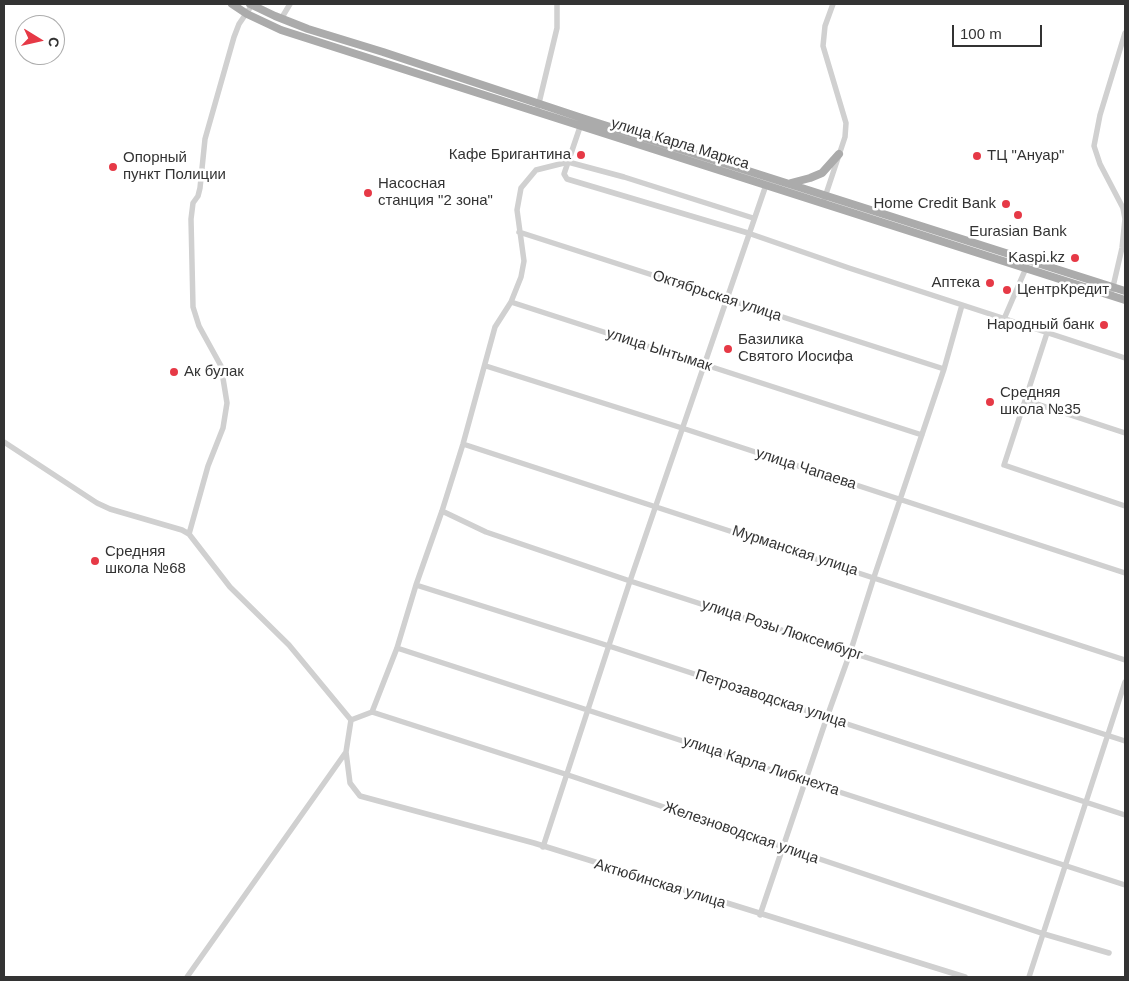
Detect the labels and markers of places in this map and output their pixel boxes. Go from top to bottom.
place label: Кафе Бригантина [449,146,571,164]
place label: ТЦ "Ануар" [987,147,1064,165]
place label: Опорный пункт Полиции [123,149,226,184]
marker: Кафе Бригантина [575,149,587,161]
marker: ТЦ "Ануар" [971,150,983,162]
marker: Опорный пункт Полиции [107,161,119,173]
place label: Насосная станция "2 зона" [378,175,493,210]
marker: Насосная станция "2 зона" [362,187,374,199]
place label: Home Credit Bank [873,195,996,213]
marker: Home Credit Bank [1000,198,1012,210]
marker: Eurasian Bank [1012,209,1024,221]
place label: Eurasian Bank [969,223,1067,241]
place label: Kaspi.kz [1008,249,1065,267]
marker: Kaspi.kz [1069,252,1081,264]
place label: Аптека [932,274,980,292]
marker: Аптека [984,277,996,289]
place label: ЦентрКредит [1017,281,1109,299]
marker: ЦентрКредит [1001,284,1013,296]
place label: Народный банк [987,316,1094,334]
marker: Народный банк [1098,319,1110,331]
place label: Базилика Святого Иосифа [738,331,853,366]
marker: Базилика Святого Иосифа [722,343,734,355]
place label: Ак булак [184,363,244,381]
marker: Ак булак [168,366,180,378]
place label: Средняя школа №35 [1000,384,1081,419]
marker: Средняя школа №35 [984,396,996,408]
place label: Средняя школа №68 [105,543,186,578]
marker: Средняя школа №68 [89,555,101,567]

